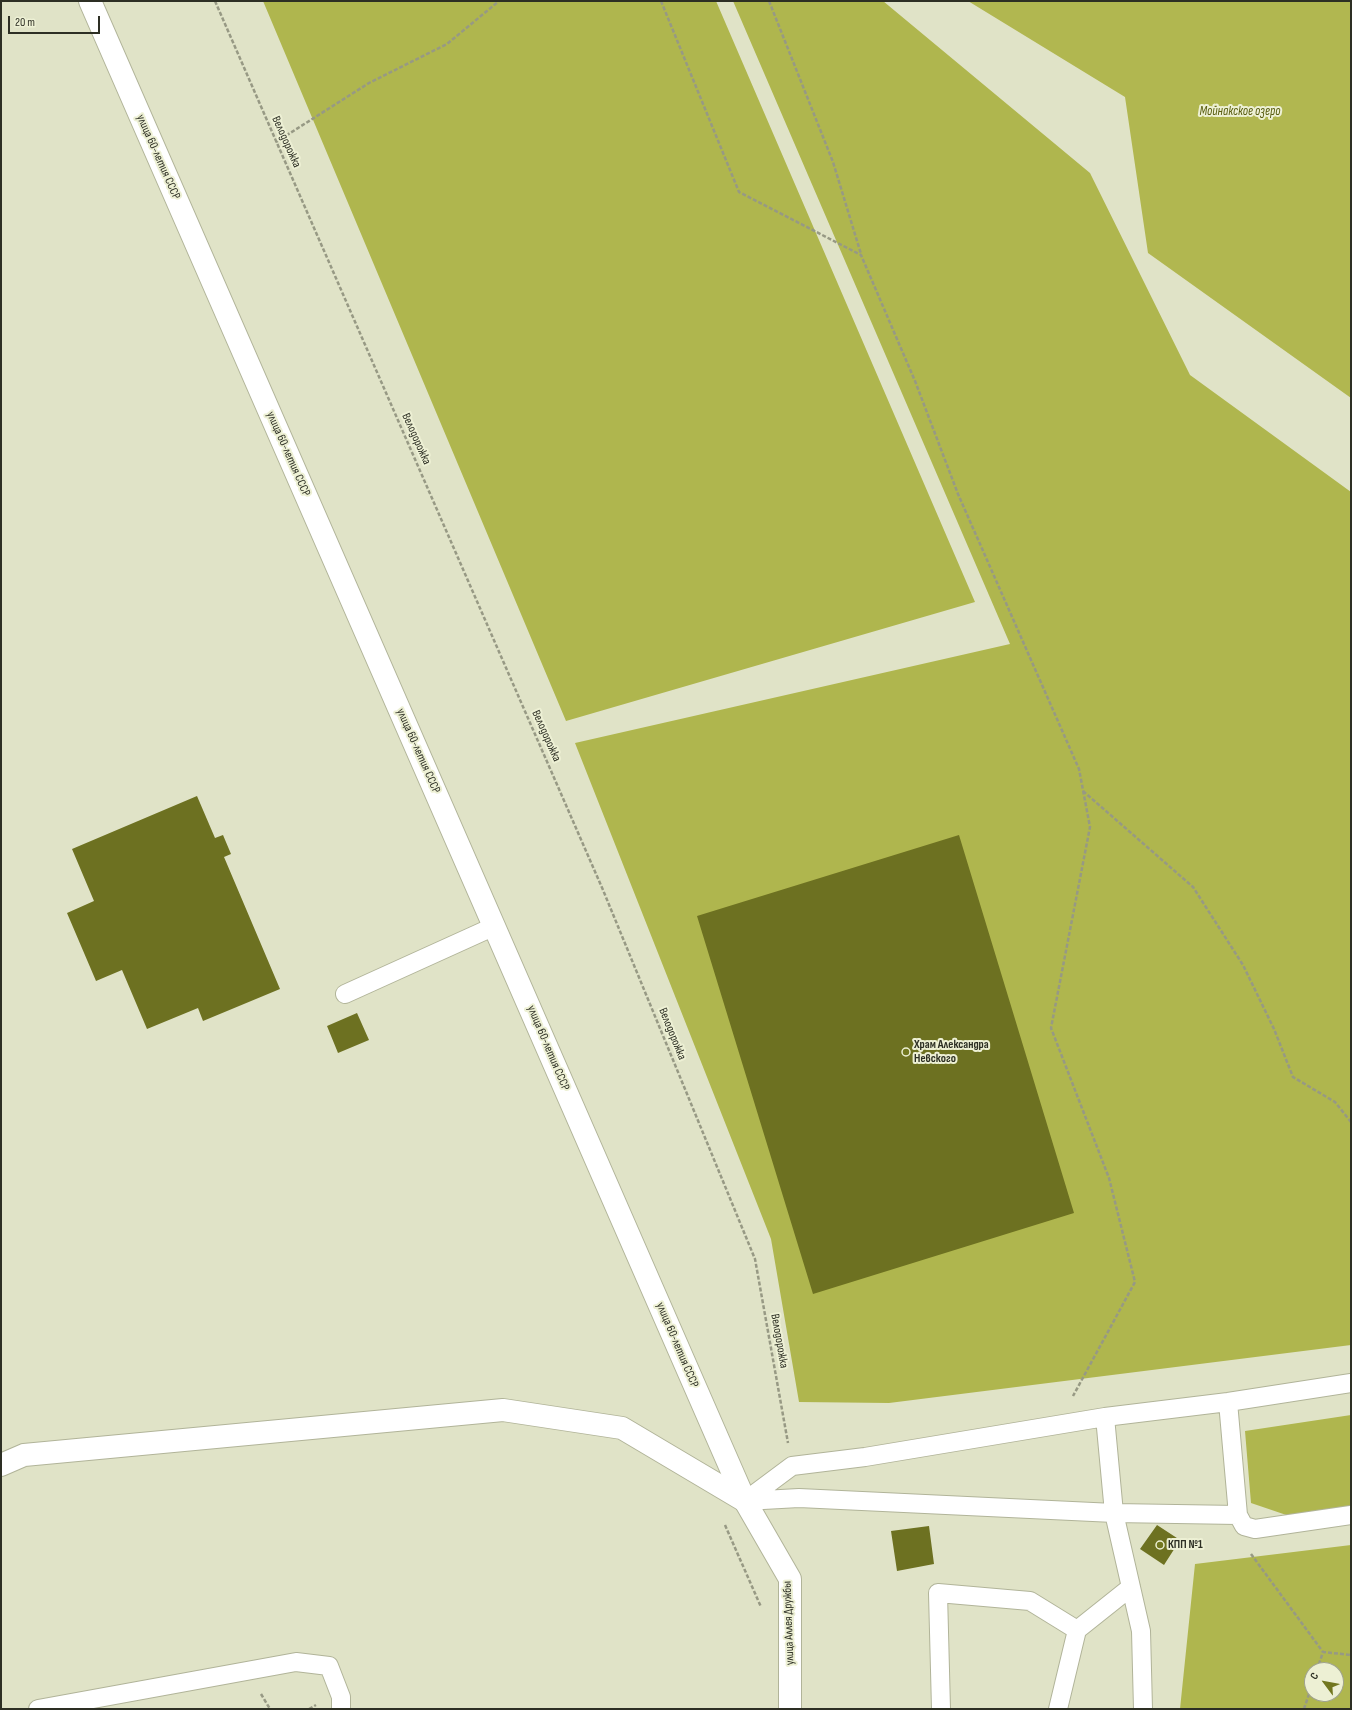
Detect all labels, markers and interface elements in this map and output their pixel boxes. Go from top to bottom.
scale bar [10,8,102,34]
text: 20 m [15,15,35,30]
water label: Мойнакское озеро [1199,104,1281,120]
street label: улица 60-летия СССР [133,112,183,202]
street label: Велодорожка [268,114,304,170]
street label: улица 60-летия СССР [263,409,313,499]
street label: Велодорожка [398,411,434,467]
street label: улица 60-летия СССР [393,706,443,796]
street label: Велодорожка [528,708,564,764]
street label: улица 60-летия СССР [524,1003,572,1093]
street label: Велодорожка [655,1006,689,1062]
place label: Храм Александра Невского [914,1038,989,1066]
marker: Храм Александра Невского [901,1047,911,1057]
street label: улица 60-летия СССР [653,1300,701,1390]
street label: Велодорожка [767,1313,791,1369]
place label: КПП №1 [1168,1538,1203,1552]
marker: КПП №1 [1155,1540,1165,1550]
street label: улица Аллея Дружбы [780,1581,798,1665]
north arrow [1304,1662,1344,1702]
text: С [1307,1670,1321,1682]

